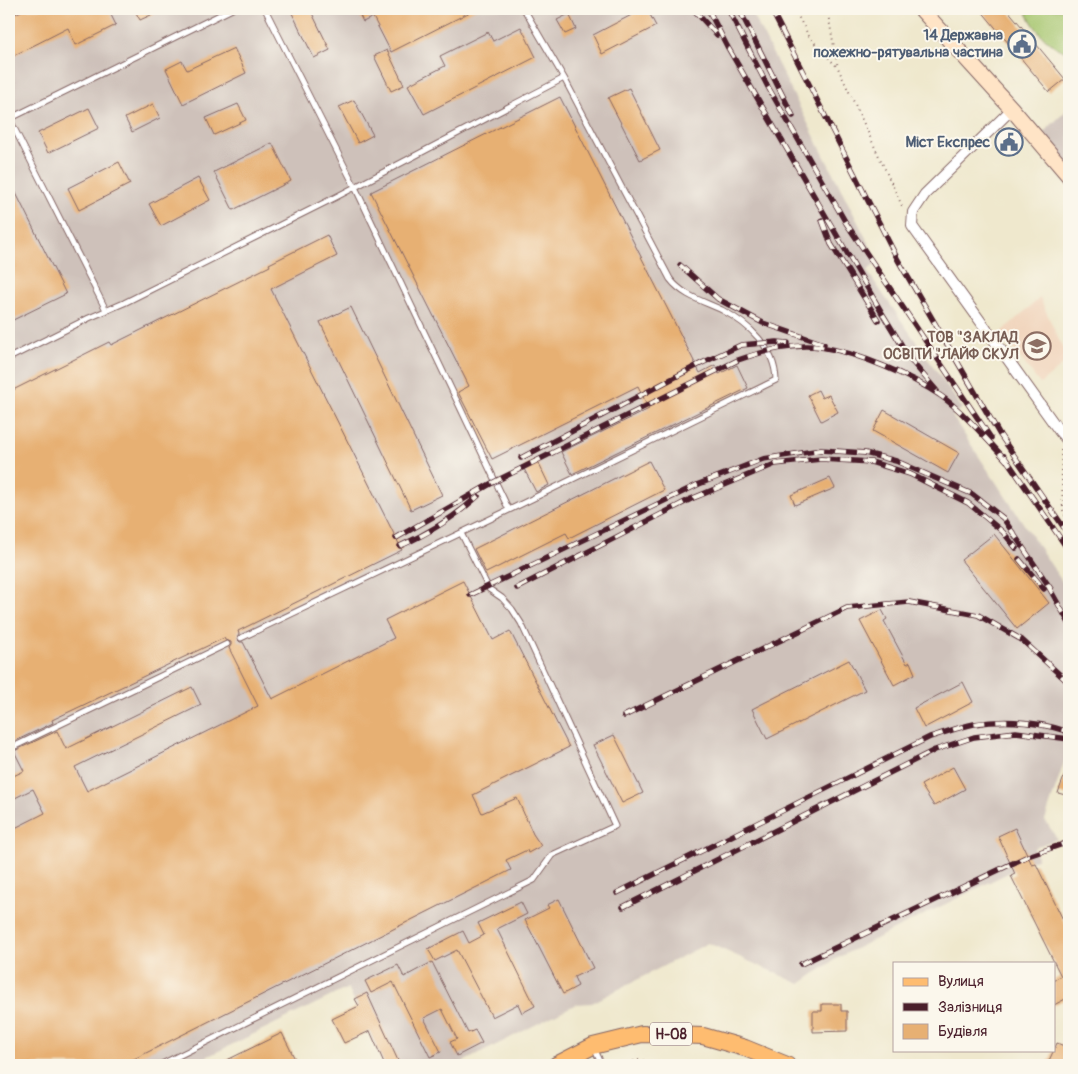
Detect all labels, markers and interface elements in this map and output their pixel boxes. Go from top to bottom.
place label: 14 Державна пожежно-рятувальна частина [813,26,1003,62]
public building icon: 14 Державна пожежно-рятувальна частина [1007,29,1037,59]
public building icon: Міст Експрес [994,127,1024,157]
place label: Міст Експрес [906,133,990,152]
place label: ТОВ "ЗАКЛАД ОСВІТИ "ЛАЙФ СКУЛ [883,328,1019,364]
school or university icon: ТОВ "ЗАКЛАД ОСВІТИ "ЛАЙФ СКУЛ [1022,331,1052,361]
legend [893,962,1056,1052]
text: Вулиця [938,972,984,991]
text: Залізниця [938,998,1002,1017]
road number: Н-08 [650,1022,692,1046]
text: Будівля [938,1022,987,1041]

